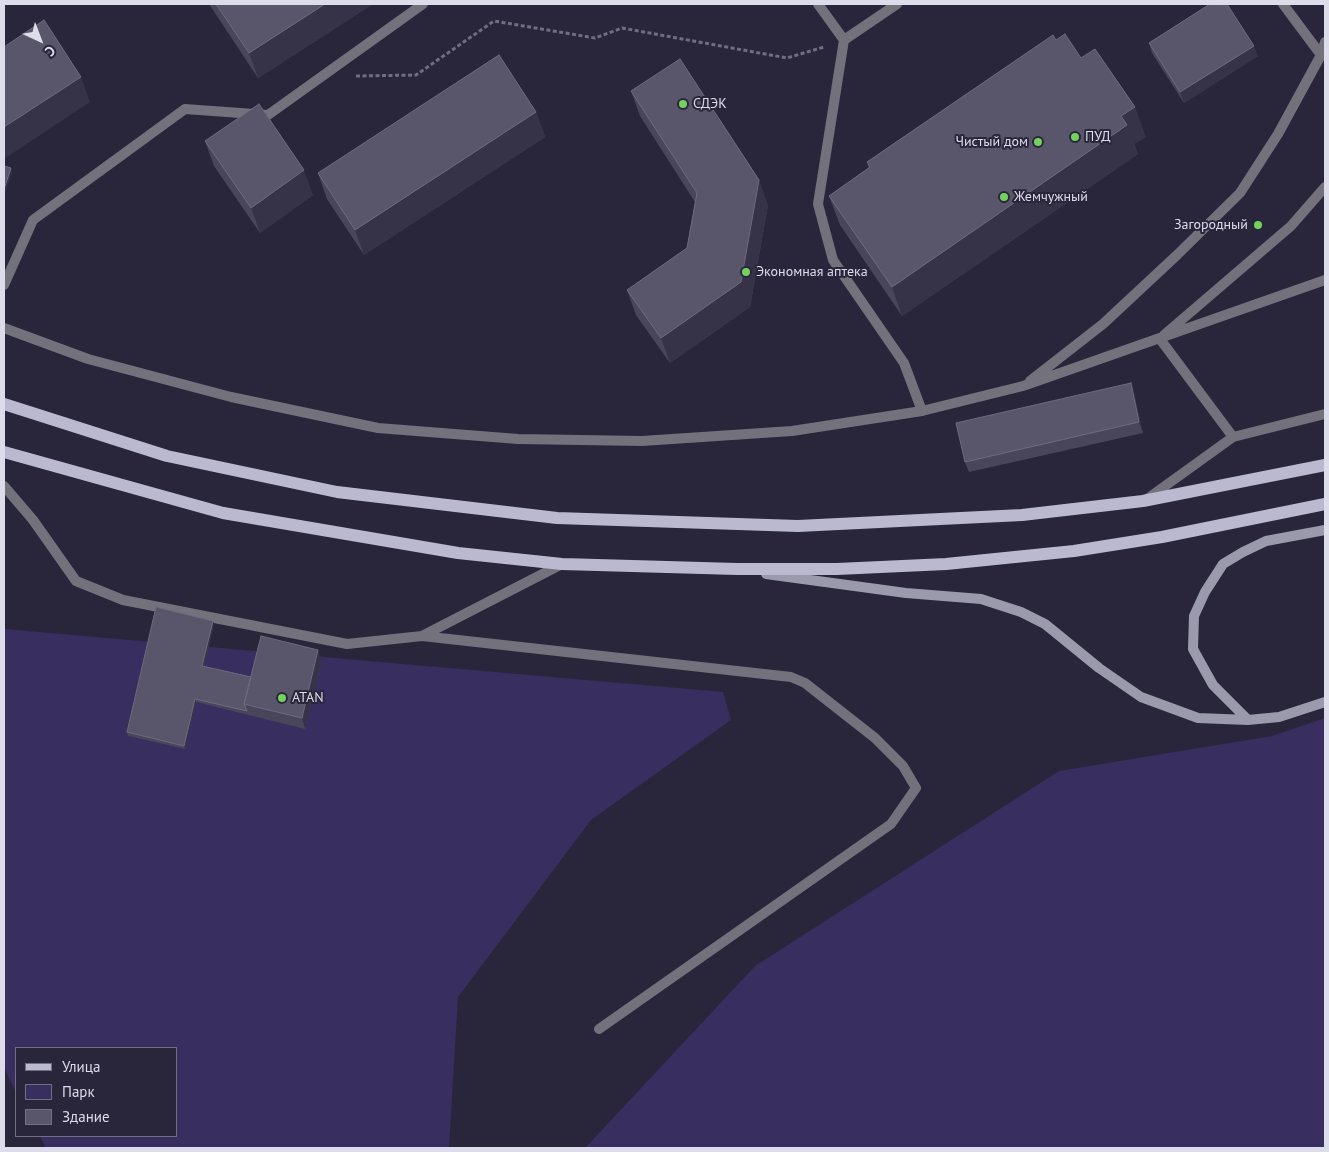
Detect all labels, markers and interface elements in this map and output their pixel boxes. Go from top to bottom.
north arrow [15,15,65,65]
text: С [41,42,59,60]
place label: СДЭК [693,96,727,112]
marker: СДЭК [677,98,689,110]
place label: ПУД [1085,129,1111,145]
marker: ПУД [1069,131,1081,143]
place label: Чистый дом [955,134,1028,150]
marker: Чистый дом [1032,136,1044,148]
place label: Жемчужный [1014,189,1088,205]
marker: Жемчужный [998,191,1010,203]
place label: Загородный [1174,217,1248,233]
marker: Загородный [1252,219,1264,231]
place label: Экономная аптека [756,264,868,280]
marker: Экономная аптека [740,266,752,278]
place label: ATAN [292,690,324,706]
marker: ATAN [276,692,288,704]
legend [15,1047,178,1137]
text: Улица [62,1057,100,1076]
text: Парк [62,1082,95,1101]
text: Здание [62,1107,110,1126]

